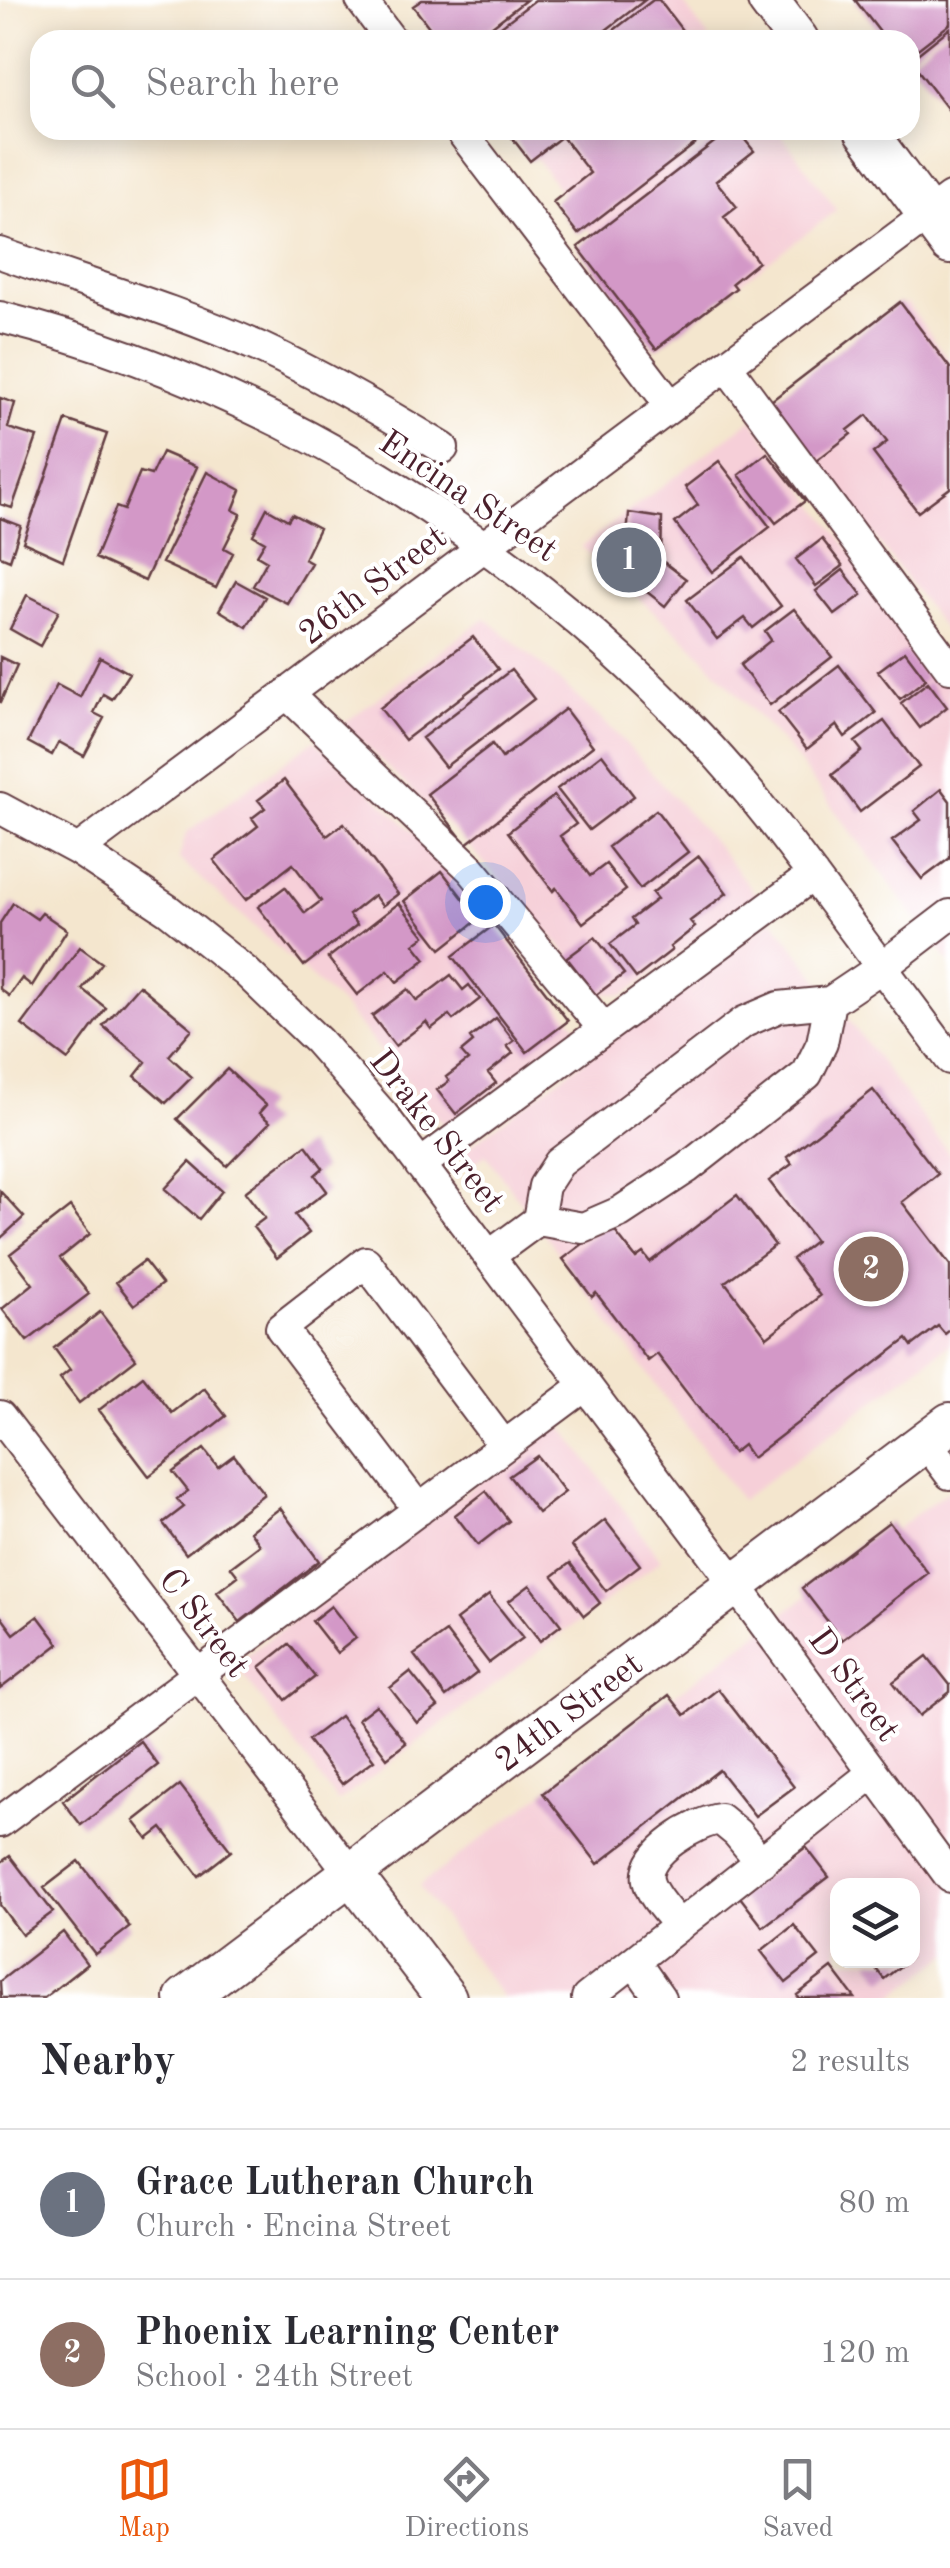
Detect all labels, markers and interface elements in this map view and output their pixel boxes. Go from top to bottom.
search box [30,30,920,140]
icon: search [65,58,120,113]
text: Search here [145,66,340,104]
street label: Encina Street [372,425,563,569]
street label: 26th Street [293,520,454,652]
pin: 1 [596,522,662,598]
your location [460,877,511,928]
street label: Drake Street [362,1044,510,1219]
pin: 2 [838,1232,904,1306]
street label: C Street [151,1563,255,1684]
street label: D Street [801,1623,905,1748]
street label: 24th Street [489,1647,650,1779]
map controls [830,1878,920,1968]
button: layers [830,1878,920,1968]
text: Nearby [40,2042,176,2084]
text: 2 results [790,2047,910,2079]
text: Grace Lutheran Church [135,2165,534,2203]
text: 1 [63,2188,82,2220]
text: 80 m [839,2188,910,2220]
text: Church · Encina Street [135,2212,451,2244]
text: Phoenix Learning Center [135,2315,560,2353]
text: 2 [63,2338,82,2370]
text: 120 m [820,2338,910,2370]
text: School · 24th Street [135,2362,413,2394]
tab: Map [117,2452,172,2547]
tab: Directions [405,2452,529,2547]
tab: Saved [762,2452,833,2547]

